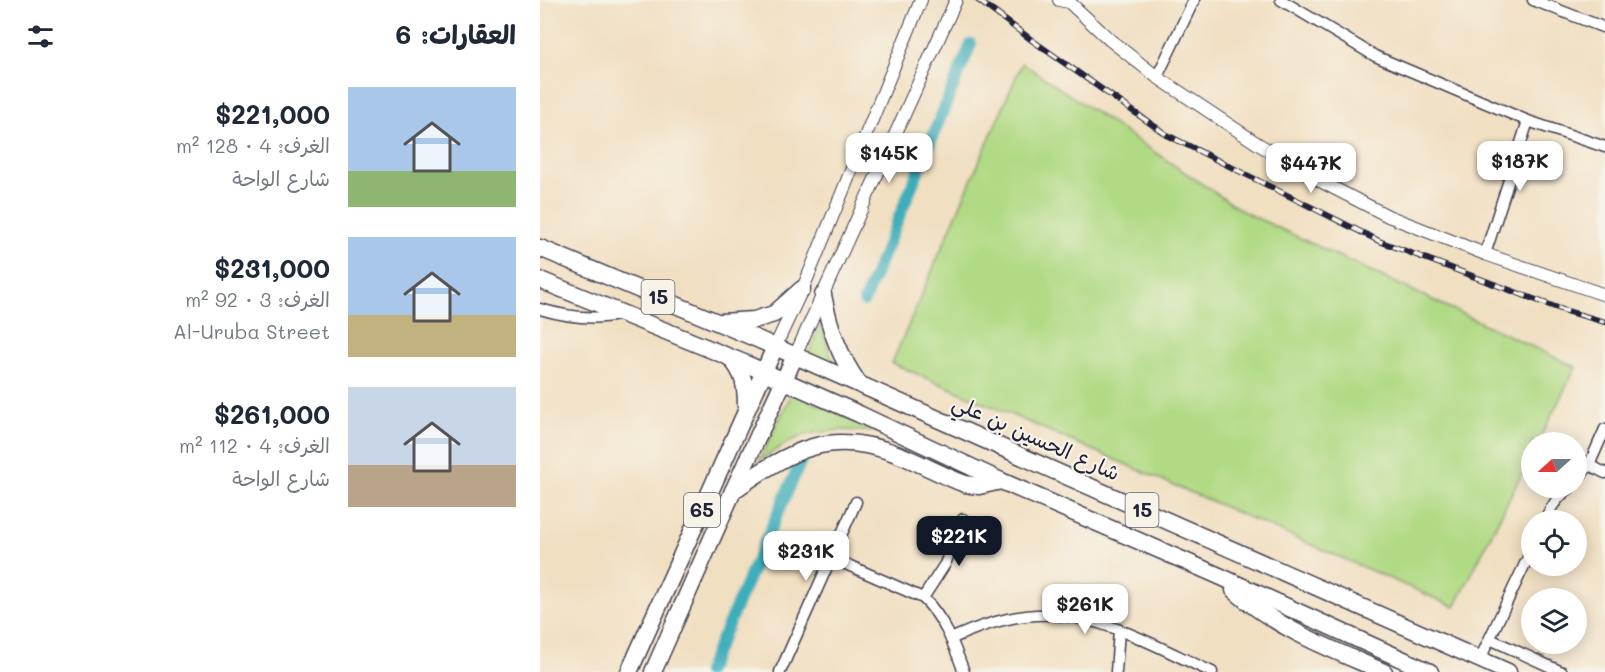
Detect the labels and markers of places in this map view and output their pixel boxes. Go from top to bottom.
pin: $145K [847,133,931,184]
pin: $187K [1478,141,1562,192]
pin: $447K [1269,143,1353,194]
pin: $221K [917,516,1001,567]
pin: $231K [764,531,848,582]
pin: $261K [1043,584,1127,635]

